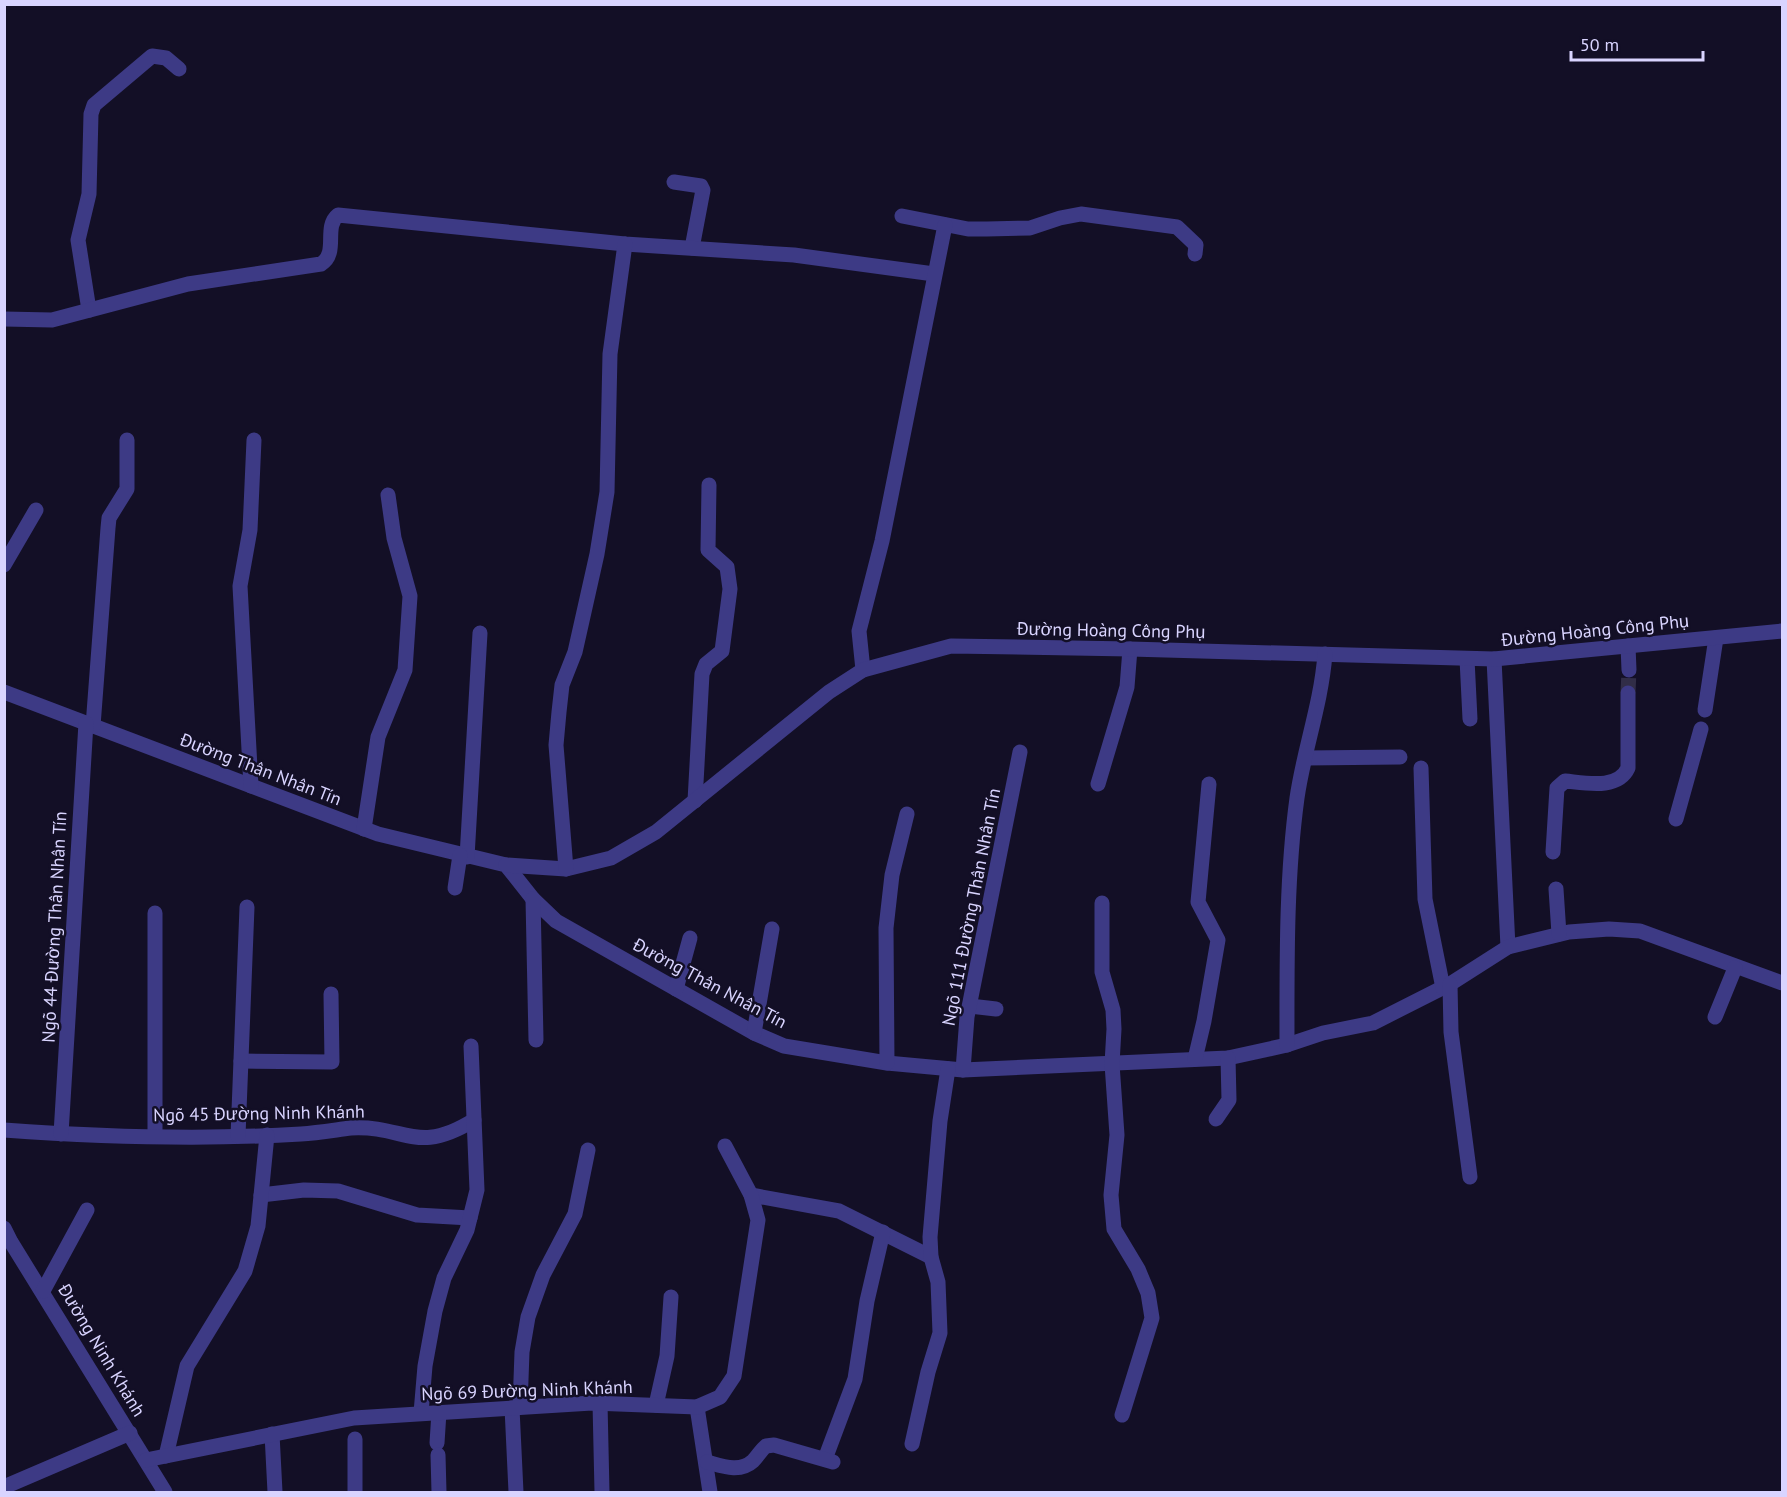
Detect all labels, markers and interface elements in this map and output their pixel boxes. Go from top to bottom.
scale bar [1571,24,1703,62]
text: 50 m [1580,33,1619,56]
street label: Đường Hoàng Công Phụ [1499,609,1690,651]
street label: Đường Hoàng Công Phụ [1016,617,1205,643]
street label: Đường Thân Nhân Tín [176,727,345,810]
street label: Ngõ 111 Đường Thân Nhân Tín [937,786,1005,1028]
street label: Ngõ 44 Đường Thân Nhân Tín [36,811,72,1043]
street label: Đường Thân Nhân Tín [628,932,791,1033]
street label: Ngõ 45 Đường Ninh Khánh [153,1100,365,1126]
street label: Đường Ninh Khánh [53,1279,151,1421]
street label: Ngõ 69 Đường Ninh Khánh [421,1375,633,1405]

